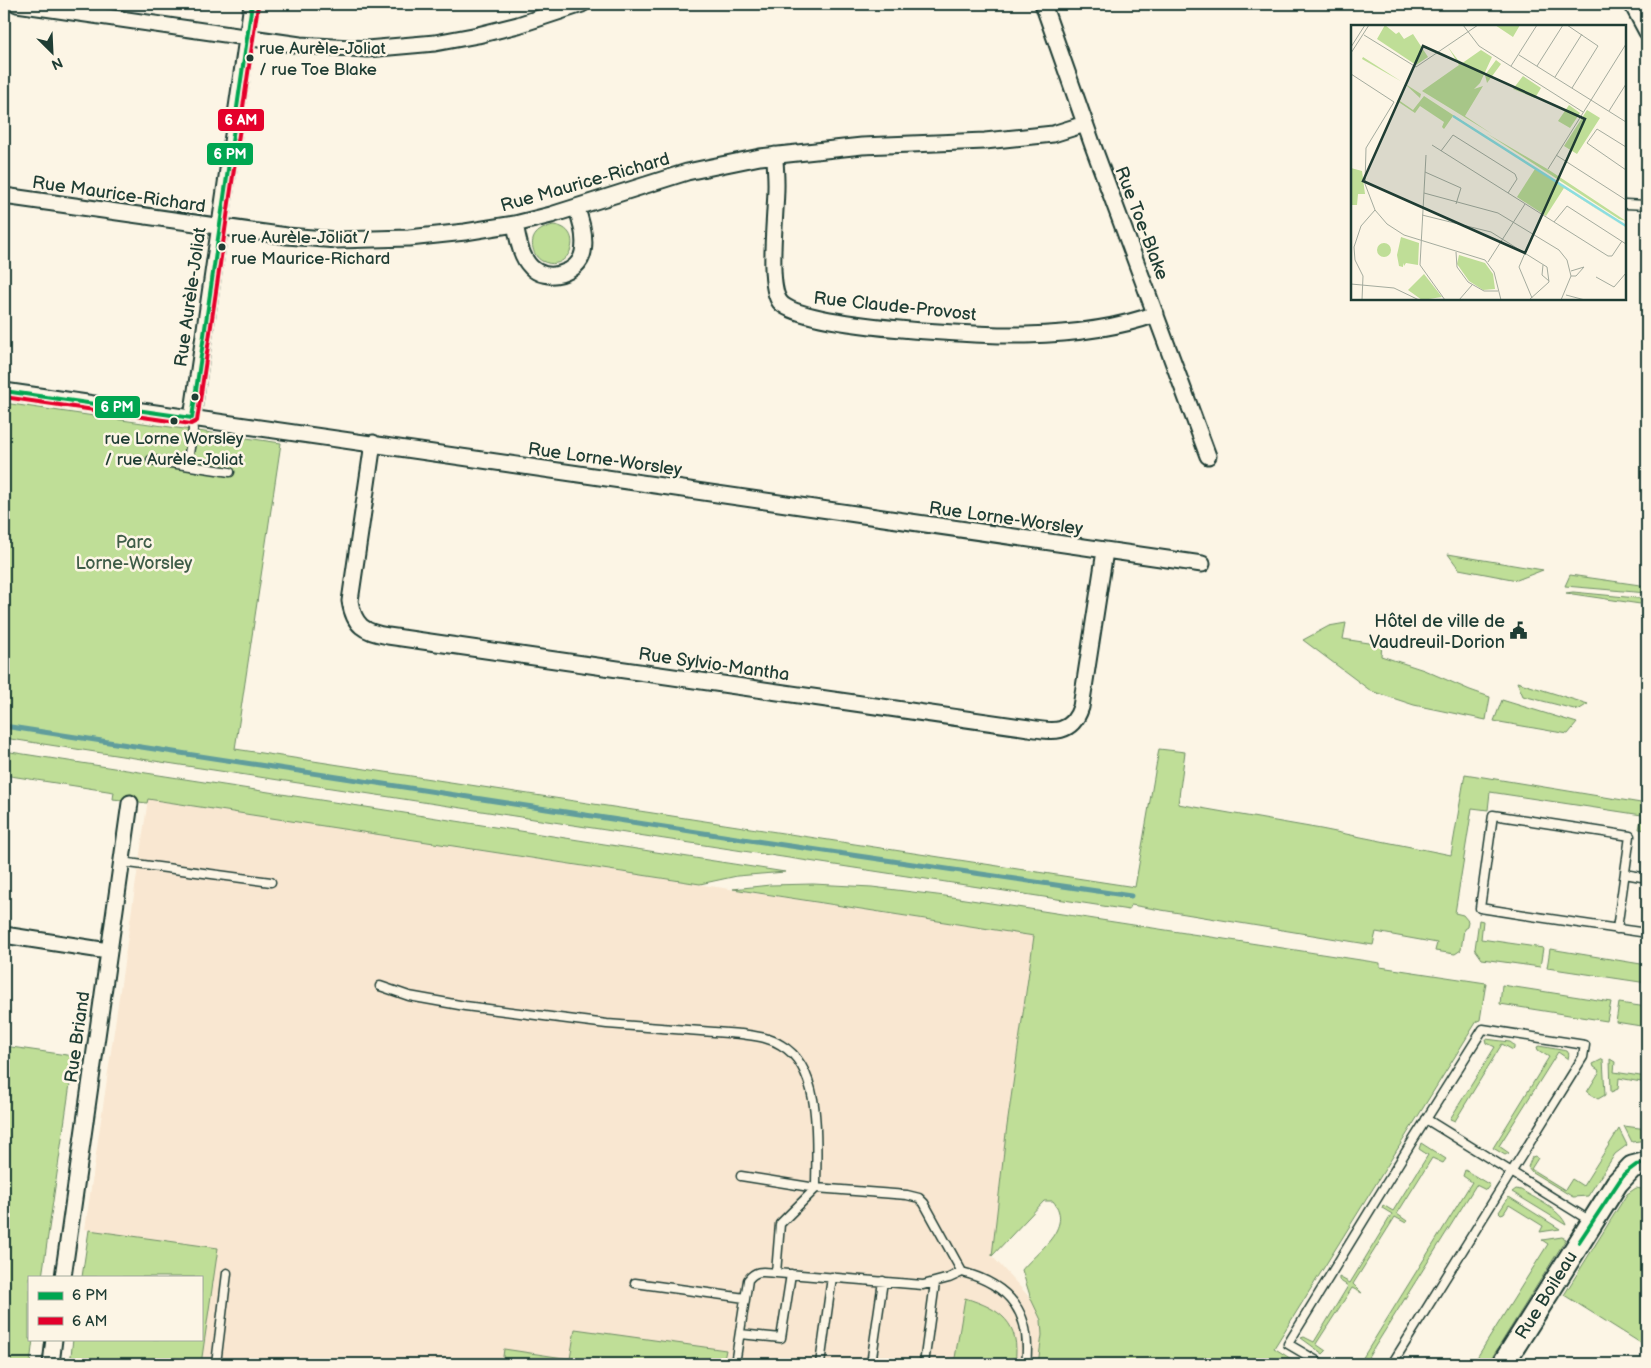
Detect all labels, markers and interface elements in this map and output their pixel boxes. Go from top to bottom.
inset map [1351,25,1626,300]
north arrow [28,28,78,78]
place label: rue Aurèle-Joliat / rue Toe Blake [259,39,387,80]
marker: rue Aurèle-Joliat / rue Toe Blake [245,53,255,63]
text: N [49,54,65,73]
line badge: 6 AM [217,108,265,132]
text: 6 AM [225,112,257,129]
line badge: 6 PM [206,142,254,166]
text: 6 PM [213,146,247,163]
street label: Rue Maurice-Richard [498,148,672,217]
street label: Rue Toe-Blake [1110,163,1173,283]
street label: Rue Maurice-Richard [31,172,207,217]
street label: Rue Aurèle-Joliat [170,226,211,368]
place label: rue Aurèle-Joliat / rue Maurice-Richard [231,228,390,269]
marker: rue Aurèle-Joliat / rue Maurice-Richard [217,242,227,252]
street label: Rue Claude-Provost [813,288,978,326]
unlabelled marker [190,392,200,402]
line badge: 6 PM [94,395,141,419]
text: 6 PM [100,399,134,416]
marker: rue Lorne Worsley / rue Aurèle-Joliat [169,416,179,426]
place label: rue Lorne Worsley / rue Aurèle-Joliat [104,429,244,470]
street label: Rue Lorne-Worsley [527,438,684,481]
street label: Rue Lorne-Worsley [928,497,1085,540]
park label: Parc Lorne-Worsley [76,532,193,574]
place label: Hôtel de ville de Vaudreuil-Dorion [1369,611,1505,653]
public building icon: Hôtel de ville de Vaudreuil-Dorion [1509,621,1529,641]
street label: Rue Sylvio-Mantha [637,644,791,685]
street label: Rue Briand [61,990,94,1084]
street label: Rue Boileau [1511,1247,1582,1343]
legend [28,1276,202,1340]
text: 6 PM [72,1286,108,1305]
text: 6 AM [72,1312,107,1331]

